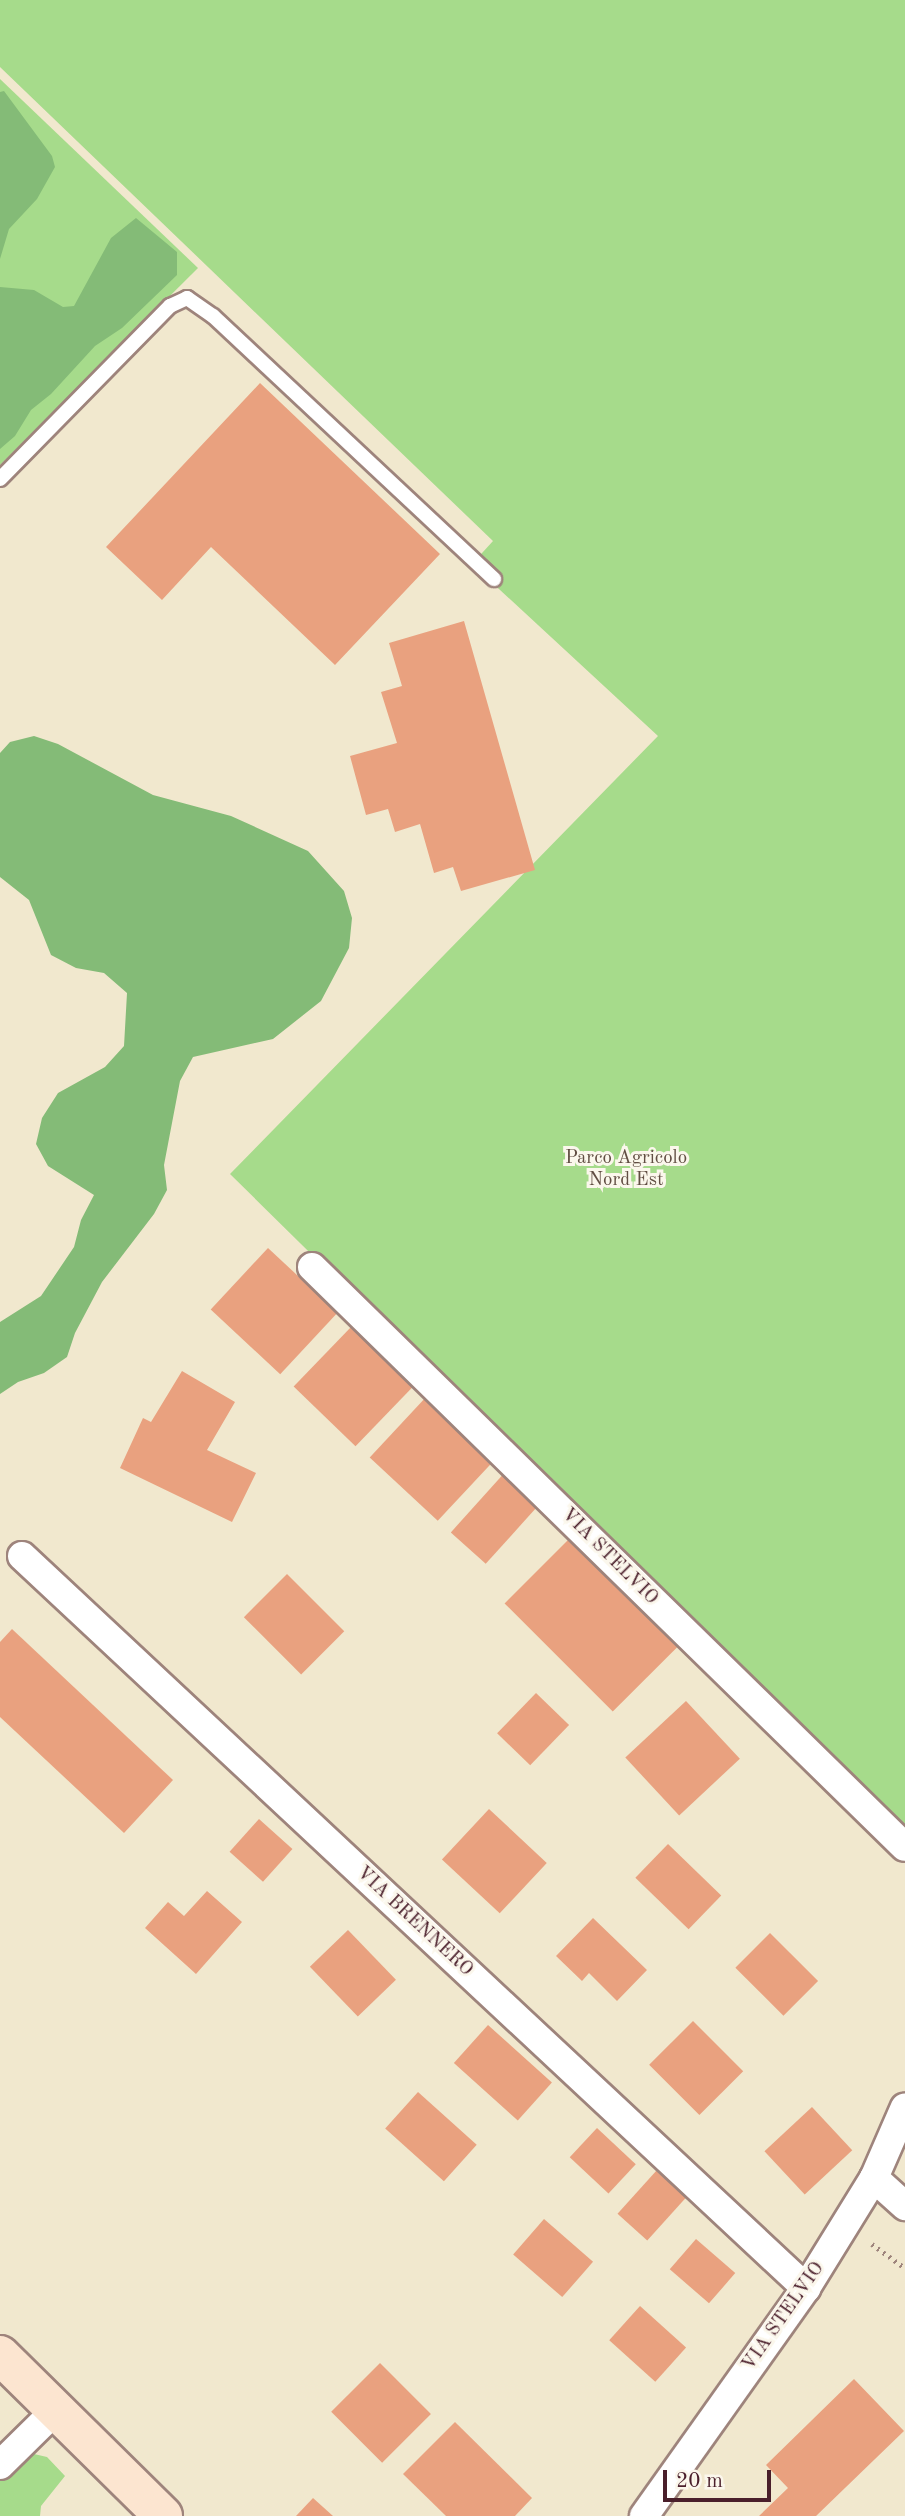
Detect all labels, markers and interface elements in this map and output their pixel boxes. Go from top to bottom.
park label: Parco Agricolo Nord Est [565,1148,687,1192]
street label: VIA STELVIO [556,1504,662,1610]
street label: VIA BRENNERO [351,1862,477,1982]
street label: VIA STELVIO [738,2258,830,2376]
scale bar [667,2456,776,2500]
text: 20 m [676,2471,723,2492]

